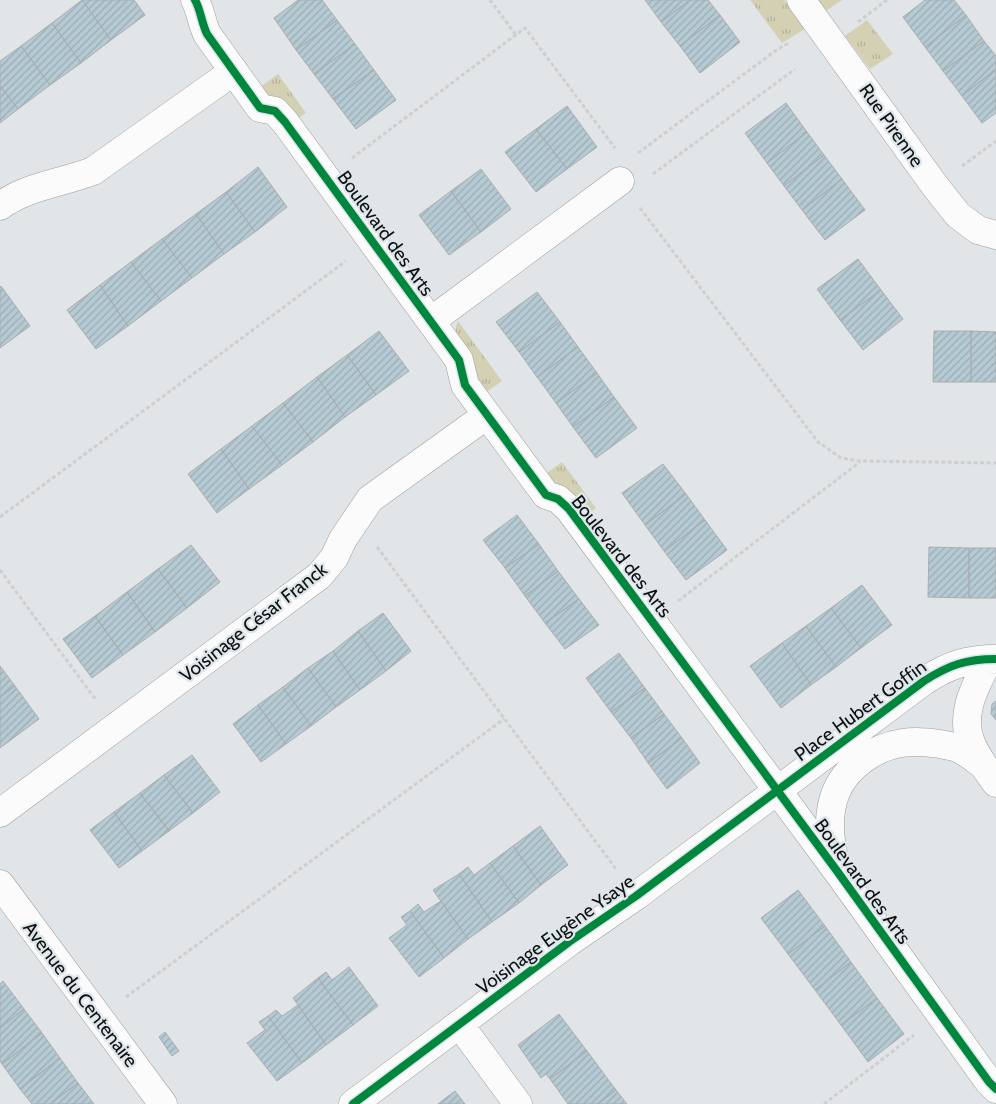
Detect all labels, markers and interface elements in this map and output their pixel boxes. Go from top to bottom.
street label: Rue Pirenne [855,79,929,172]
street label: Boulevard des Arts [332,166,439,300]
street label: Boulevard des Arts [567,490,677,622]
street label: Voisinage César Franck [175,558,332,687]
street label: Place Hubert Goffin [790,655,931,766]
street label: Boulevard des Arts [809,814,916,948]
street label: Voisinage Eugène Ysaye [472,869,639,999]
street label: Avenue du Centenaire [18,917,143,1072]

